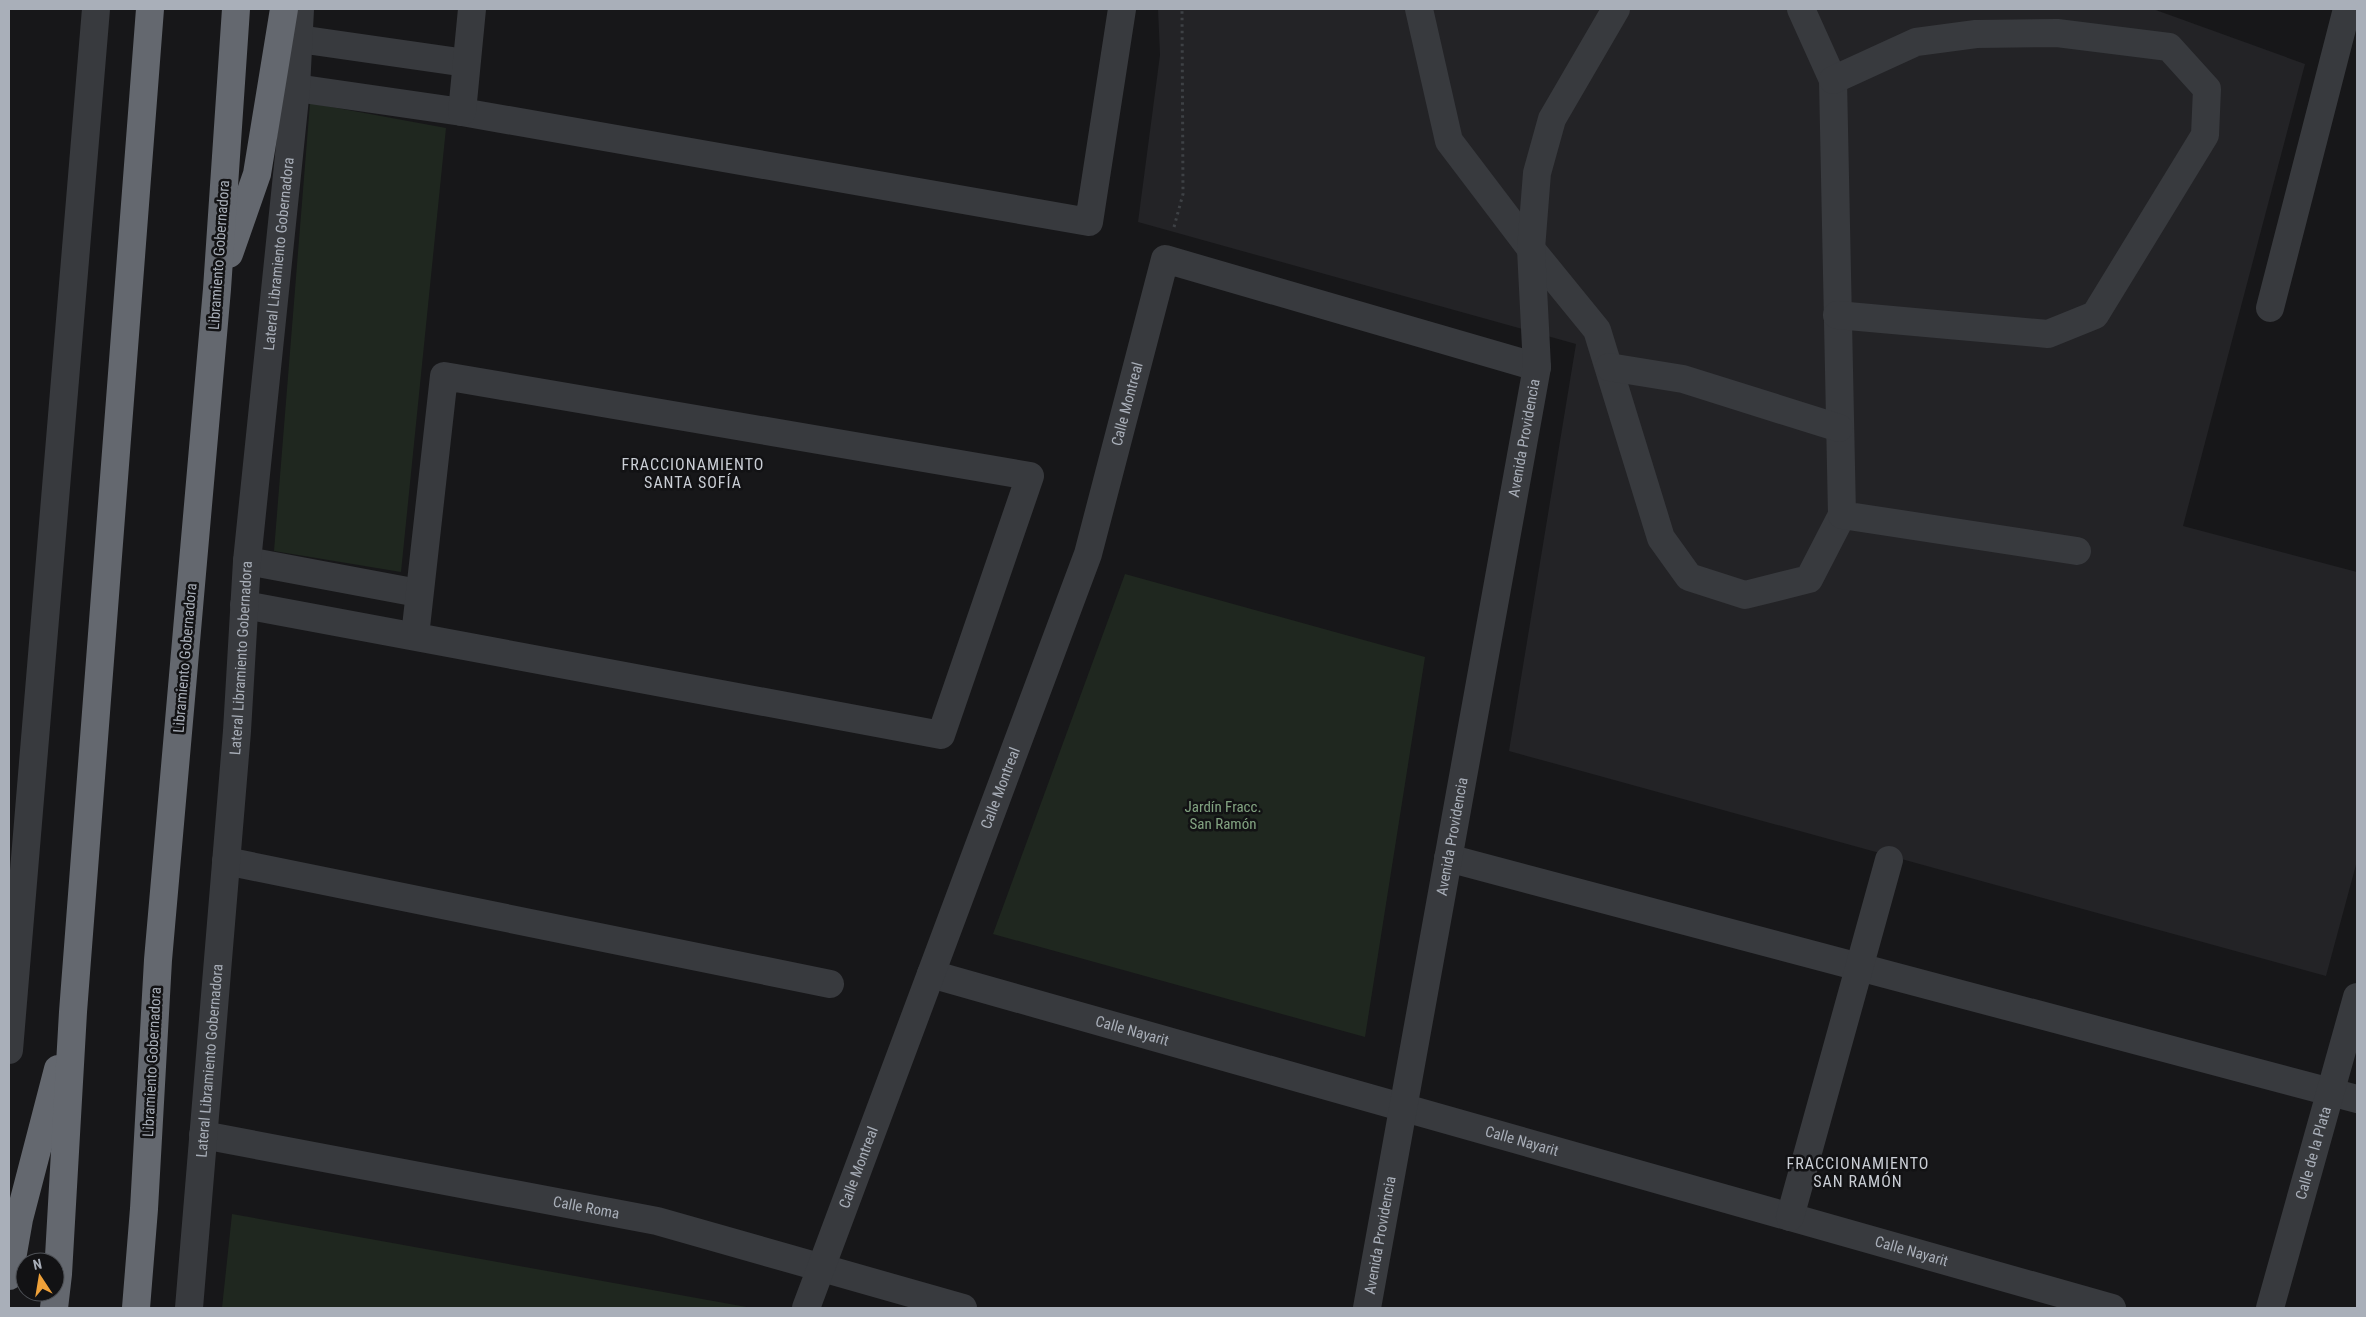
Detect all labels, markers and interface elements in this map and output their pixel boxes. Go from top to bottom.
street label: Lateral Libramiento Gobernadora [260,156,298,351]
street label: Libramiento Gobernadora [205,180,233,330]
street label: Calle Montreal [1108,360,1147,448]
street label: Avenida Providencia [1505,378,1544,499]
district label: FRACCIONAMIENTO SANTA SOFÍA [622,455,764,492]
street label: Lateral Libramiento Gobernadora [226,561,256,756]
street label: Libramiento Gobernadora [169,582,201,734]
street label: Calle Montreal [977,745,1024,832]
street label: Avenida Providencia [1433,776,1472,897]
park label: Jardín Fracc. San Ramón [1185,798,1261,833]
street label: Lateral Libramiento Gobernadora [193,963,227,1158]
street label: Libramiento Gobernadora [139,987,165,1137]
street label: Calle Nayarit [1093,1012,1171,1050]
street label: Calle de la Plata [2292,1104,2335,1201]
street label: Calle Nayarit [1483,1122,1560,1160]
street label: Calle Montreal [835,1124,882,1211]
district label: FRACCIONAMIENTO SAN RAMÓN [1787,1154,1929,1191]
street label: Avenida Providencia [1361,1175,1400,1296]
street label: Calle Roma [552,1193,621,1223]
street label: Calle Nayarit [1873,1232,1950,1270]
north arrow [15,1252,65,1302]
text: N [31,1256,43,1273]

